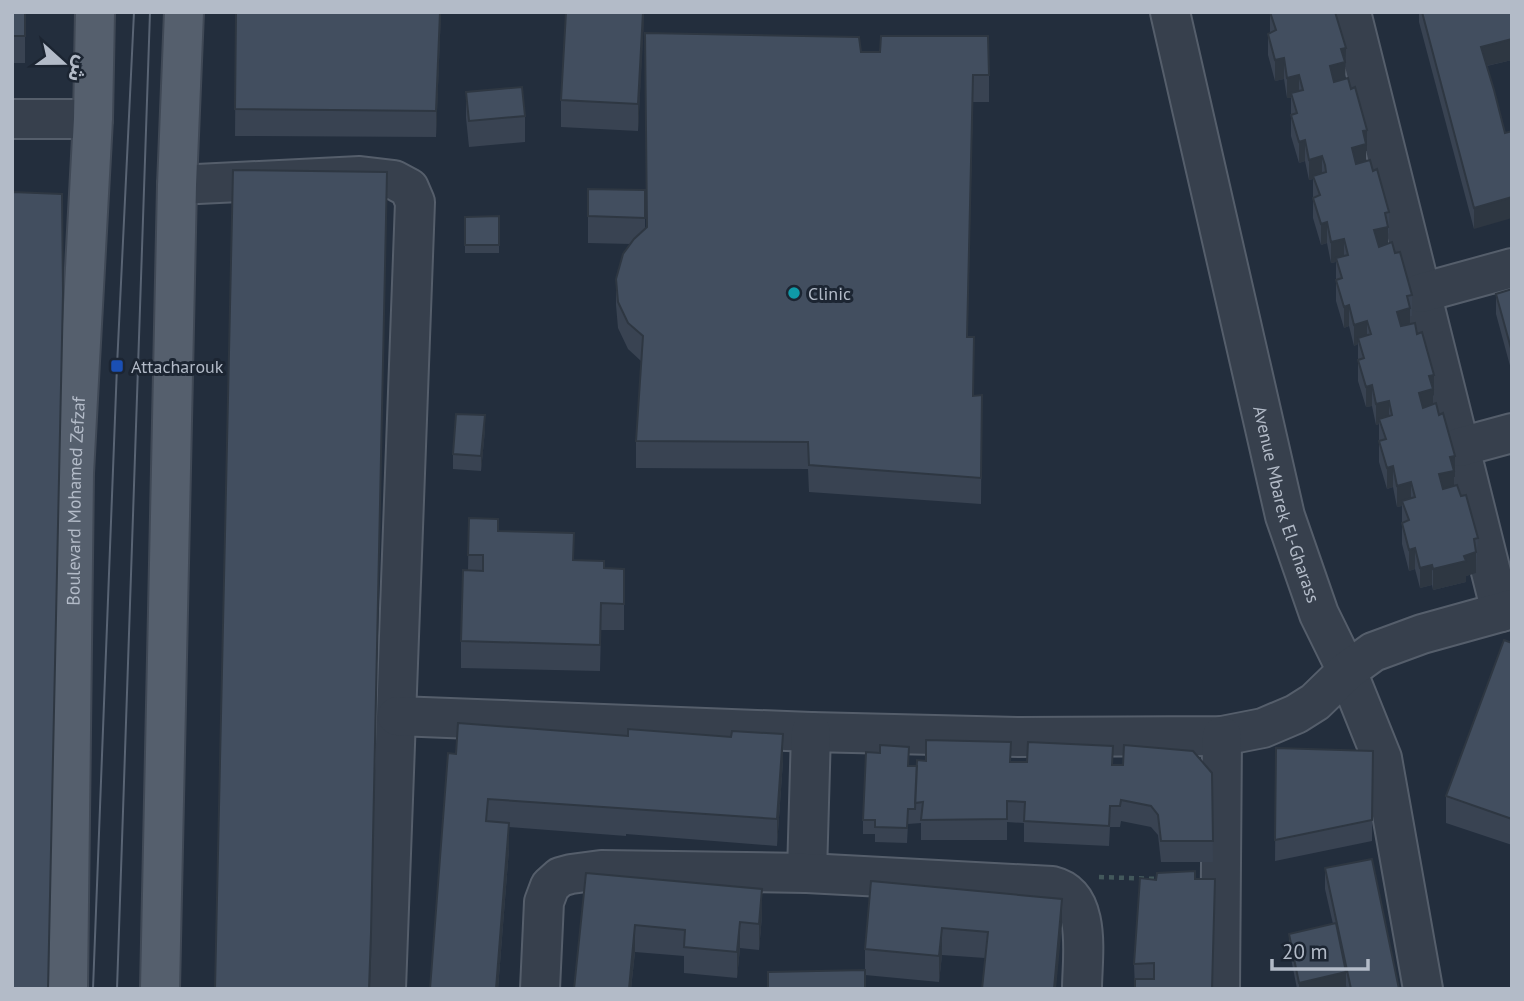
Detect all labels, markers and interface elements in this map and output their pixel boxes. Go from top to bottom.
north arrow [28,28,98,98]
text: ش [63,53,95,86]
place label: Clinic [808,282,851,305]
marker: Clinic [786,285,802,301]
place label: Attacharouk [131,355,224,378]
marker: Attacharouk [109,358,125,374]
street label: Boulevard Mohamed Zefzaf [61,395,90,606]
street label: Avenue Mbarek El-Gharass [1249,403,1326,606]
scale bar [1272,928,1368,972]
text: 20 m [1282,938,1328,965]

